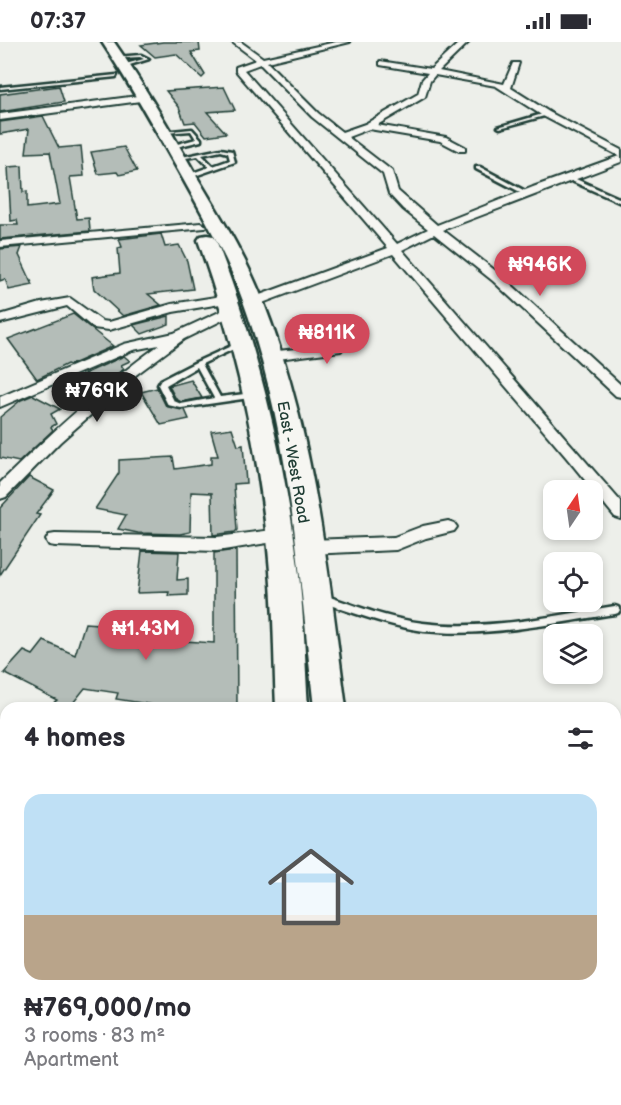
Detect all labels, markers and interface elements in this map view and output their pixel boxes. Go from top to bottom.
text: 07:37 [30,8,86,35]
pin: ₦946K [498,246,582,297]
text: ₦946K [508,253,572,277]
pin: ₦811K [285,314,369,365]
text: ₦811K [299,321,355,345]
pin: ₦769K [55,372,139,423]
text: ₦769K [66,379,128,403]
street label: East - West Road [272,400,313,525]
north arrow [543,480,603,540]
map controls [543,480,603,684]
button: locate [543,552,603,612]
pin: ₦1.43M [97,610,195,661]
text: ₦1.43M [112,617,180,641]
button: layers [543,624,603,684]
icon: filters [564,722,597,755]
text: 4 homes [24,723,125,754]
icon: home [257,833,365,941]
text: ₦769,000/mo [24,993,191,1024]
text: 3 rooms · 83 m² [24,1024,165,1048]
text: Apartment [24,1048,119,1072]

